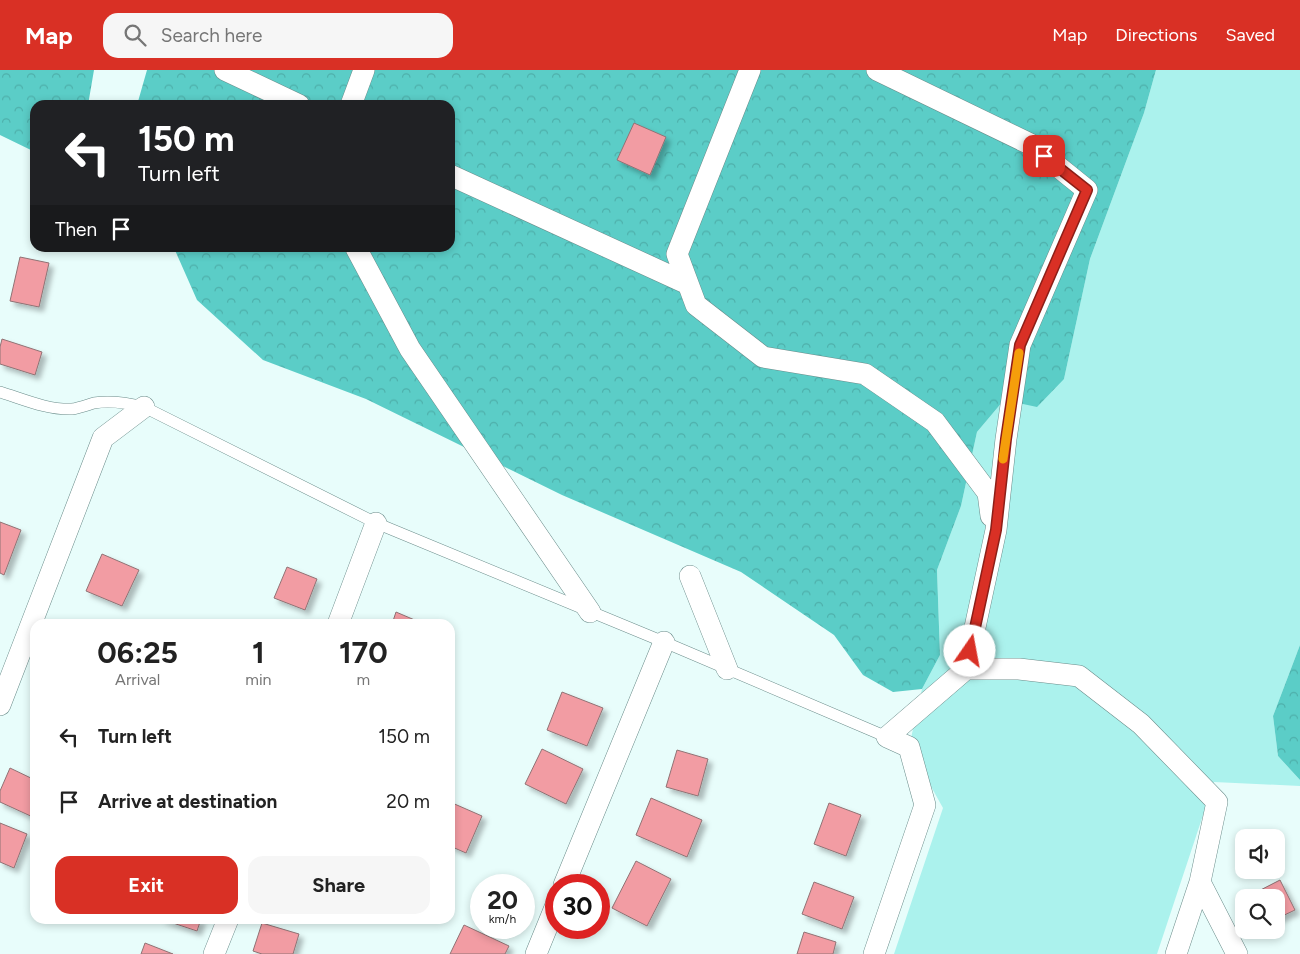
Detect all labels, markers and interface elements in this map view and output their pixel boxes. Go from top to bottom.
search box [103,13,453,58]
text: Map [25,21,73,50]
icon: search [121,21,149,49]
text: Search here [161,24,262,47]
text: Map [1052,24,1087,46]
text: Directions [1115,24,1197,46]
text: Saved [1225,24,1275,46]
text: 150 m [138,118,235,160]
icon: left [55,120,120,185]
pin [1023,135,1065,177]
icon: arrive [1030,142,1058,170]
text: Turn left [138,160,220,187]
icon: arrive [107,215,135,243]
text: Then [55,218,97,241]
position arrow [943,624,995,676]
text: 06:25 [97,634,178,671]
text: 1 [252,634,265,671]
text: 170 [339,634,388,671]
text: Arrival [115,670,160,689]
text: min [245,670,272,689]
text: m [356,670,370,689]
icon: left [55,723,83,751]
text: Turn left [98,725,172,748]
text: 150 m [378,725,430,748]
icon: arrive [55,788,83,816]
text: Arrive at destination [98,790,277,813]
text: 20 m [386,790,430,813]
map controls [1235,829,1285,939]
button: sound [1235,829,1285,879]
button: Exit [55,856,238,914]
button: Share [248,856,430,914]
speed limit sign: 30 [545,874,610,939]
text: 20 [487,885,518,915]
button: search [1235,889,1285,939]
text: km/h [489,912,516,926]

